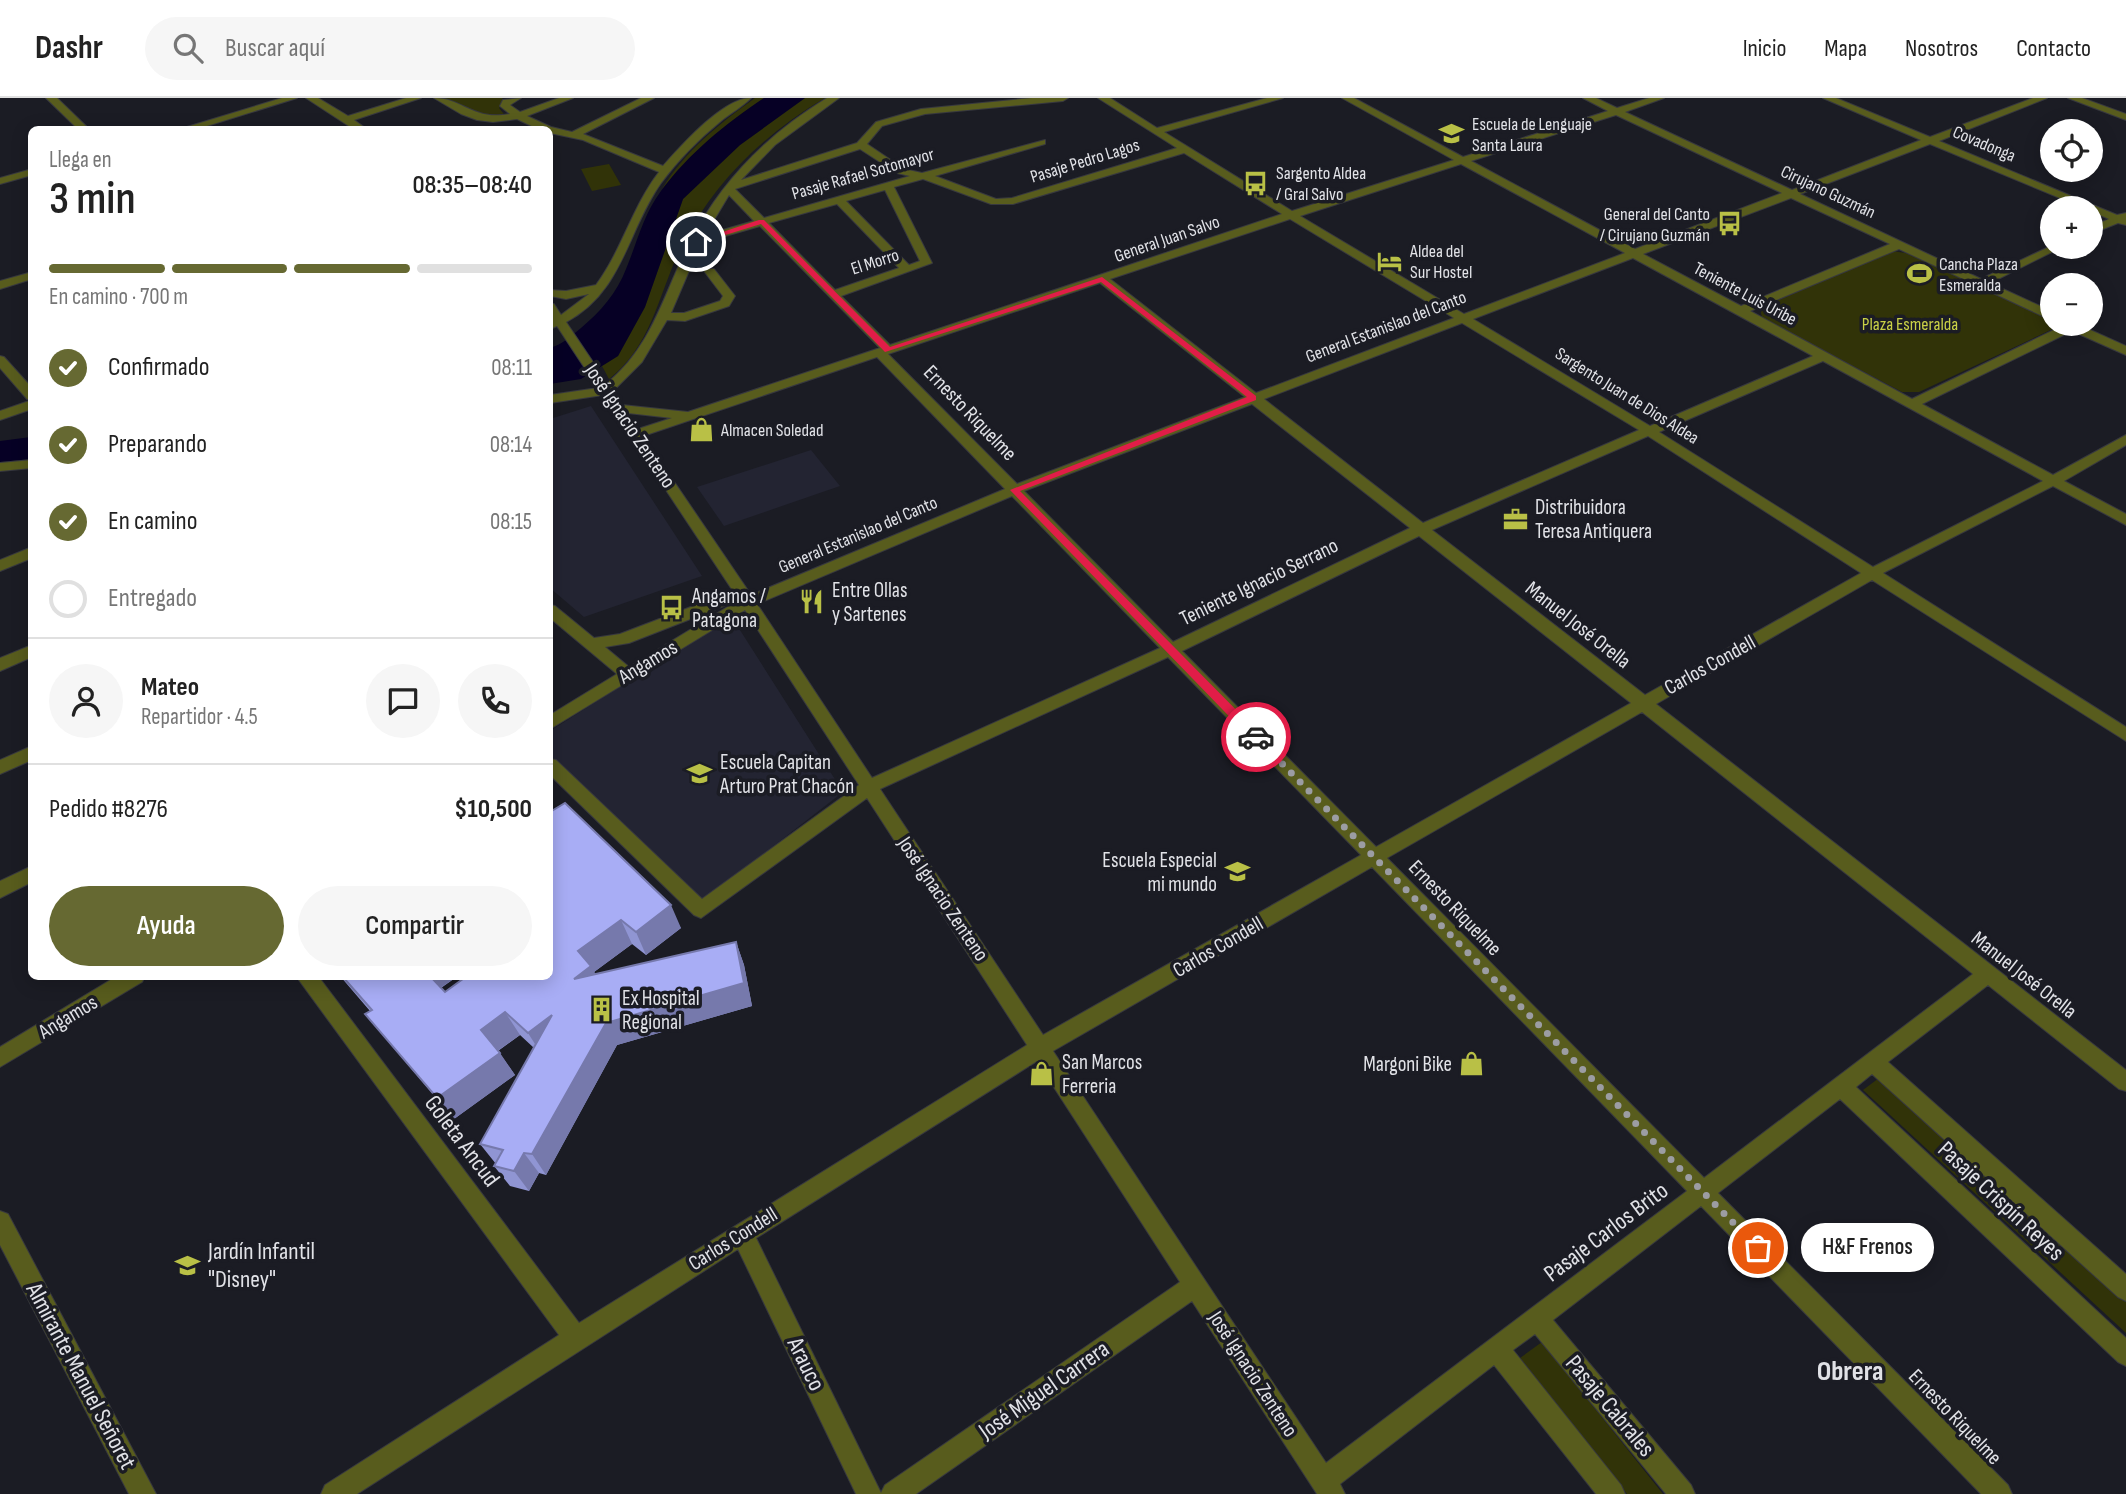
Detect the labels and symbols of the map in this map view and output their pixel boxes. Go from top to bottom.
place label: Escuela de Lenguaje Santa Laura [1472,114,1592,156]
school or university icon: Escuela de Lenguaje Santa Laura [1438,120,1466,148]
street label: Covadonga [1949,121,2019,167]
street label: Pasaje Pedro Lagos [1028,134,1142,188]
street label: Pasaje Rafael Sotomayor [789,144,937,204]
street label: Cirujano Guzmán [1777,161,1879,223]
place label: Sargento Aldea / Gral Salvo [1276,163,1366,205]
bus stop icon: Sargento Aldea / Gral Salvo [1242,169,1270,197]
place label: General del Canto / Cirujano Guzmán [1600,204,1710,246]
bus stop icon: General del Canto / Cirujano Guzmán [1716,210,1744,238]
street label: General Juan Salvo [1111,211,1223,267]
pin [666,212,726,272]
place label: Aldea del Sur Hostel [1409,241,1472,283]
street label: El Morro [848,244,902,280]
hotel icon: Aldea del Sur Hostel [1376,247,1404,275]
place label: Cancha Plaza Esmeralda [1939,254,2018,296]
street label: Teniente Luis Uribe [1690,258,1800,330]
sports icon: Cancha Plaza Esmeralda [1905,260,1933,288]
street label: General Estanislao del Canto [1303,287,1469,367]
park label: Plaza Esmeralda [1862,314,1958,335]
street label: Sargento Juan de Dios Aldea [1551,343,1703,449]
street label: José Ignacio Zenteno [579,358,681,493]
street label: Ernesto Riquelme [918,360,1022,466]
shop icon: Almacen Soledad [687,416,715,444]
place label: Almacen Soledad [720,420,823,441]
street label: General Estanislao del Canto [775,492,941,578]
place label: Distribuidora Teresa Antiquera [1535,495,1652,544]
office icon: Distribuidora Teresa Antiquera [1501,505,1529,533]
street label: Teniente Ignacio Serrano [1176,533,1342,631]
street label: Manuel José Orella [1520,576,1636,674]
place label: Entre Ollas y Sartenes [832,578,907,627]
place label: Angamos / Patagona [691,584,766,633]
restaurant icon: Entre Ollas y Sartenes [798,588,826,616]
bus stop icon: Angamos / Patagona [658,594,686,622]
street label: Carlos Condell [1660,630,1760,700]
street label: Angamos [613,635,682,690]
courier [1221,702,1291,772]
place label: Escuela Capitan Arturo Prat Chacón [719,750,854,799]
school or university icon: Escuela Capitan Arturo Prat Chacón [686,760,714,788]
street label: José Ignacio Zenteno [892,831,994,966]
place label: Escuela Especial mi mundo [1102,848,1217,897]
street label: Ernesto Riquelme [1403,855,1507,961]
school or university icon: Escuela Especial mi mundo [1223,858,1251,886]
street label: Carlos Condell [1168,911,1268,983]
street label: Manuel José Orella [1966,926,2082,1024]
place label: Ex Hospital Regional [622,986,700,1035]
street label: Angamos [33,990,102,1045]
building icon: Ex Hospital Regional [588,996,616,1024]
place label: San Marcos Ferreria [1062,1050,1142,1099]
shop icon: Margoni Bike [1458,1050,1486,1078]
place label: Margoni Bike [1363,1052,1452,1077]
shop icon: San Marcos Ferreria [1028,1060,1056,1088]
street label: Goleta Ancud [418,1090,506,1192]
street label: Pasaje Crispín Reyes [1932,1135,2070,1267]
street label: Pasaje Carlos Brito [1538,1176,1674,1288]
street label: Carlos Condell [684,1202,782,1276]
pin [1728,1218,1788,1278]
callout: H&F Frenos [1800,1224,1933,1272]
place label: Jardín Infantil "Disney" [207,1237,315,1294]
school or university icon: Jardín Infantil "Disney" [174,1251,202,1279]
street label: Almirante Manuel Señoret [19,1277,142,1474]
street label: José Ignacio Zenteno [1203,1306,1303,1441]
street label: Arauco [780,1332,831,1396]
street label: José Miguel Carrera [972,1334,1115,1446]
street label: Pasaje Cabrales [1559,1349,1661,1463]
district label: Obrera [1817,1355,1883,1388]
street label: Ernesto Riquelme [1903,1364,2007,1470]

